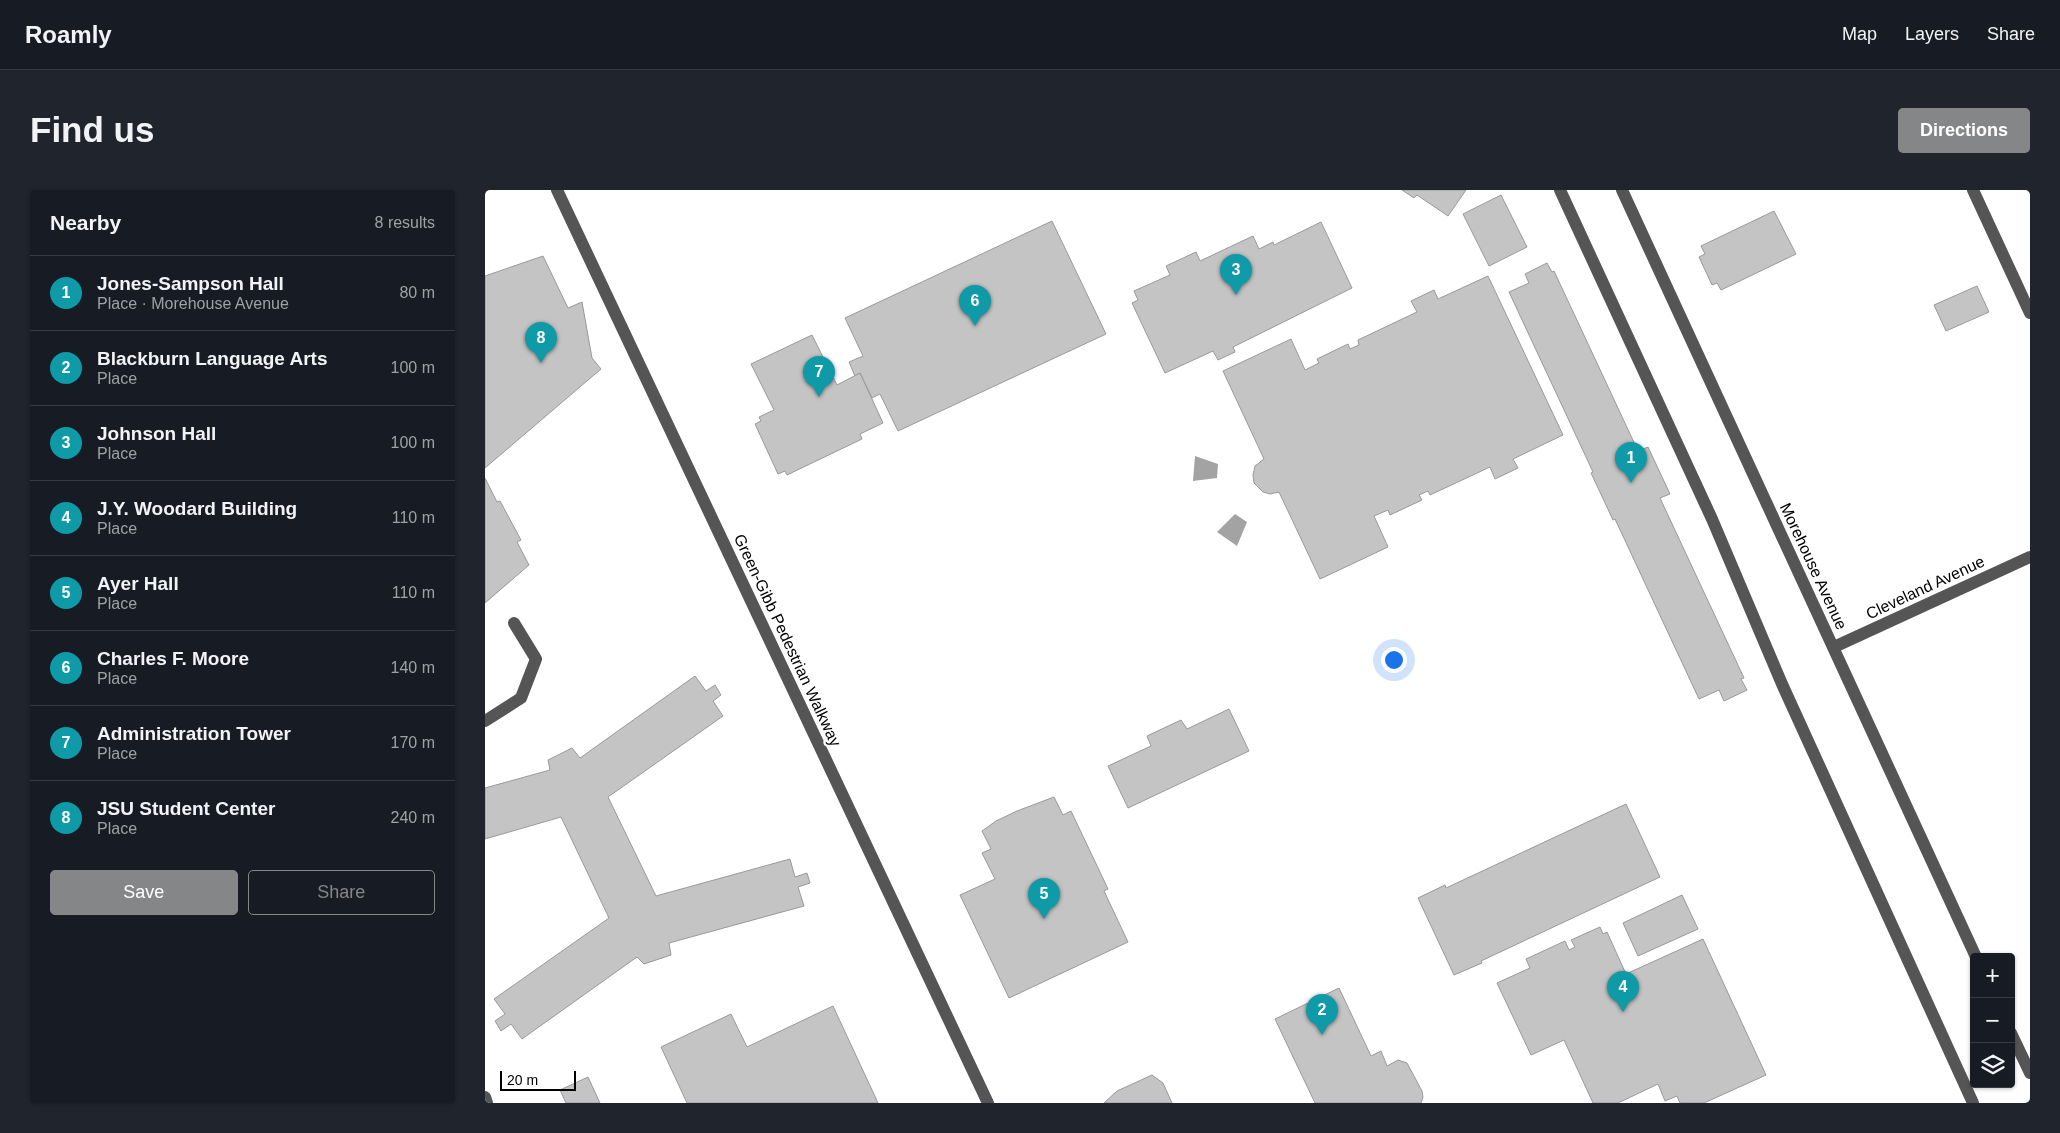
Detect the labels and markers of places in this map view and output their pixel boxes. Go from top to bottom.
pin: 3 [1220,254,1252,295]
pin: 6 [959,285,991,326]
pin: 8 [525,322,557,363]
pin: 7 [803,356,835,397]
pin: 1 [1615,442,1647,483]
pin: 5 [1028,878,1060,919]
pin: 4 [1607,971,1639,1012]
pin: 2 [1306,994,1338,1035]

